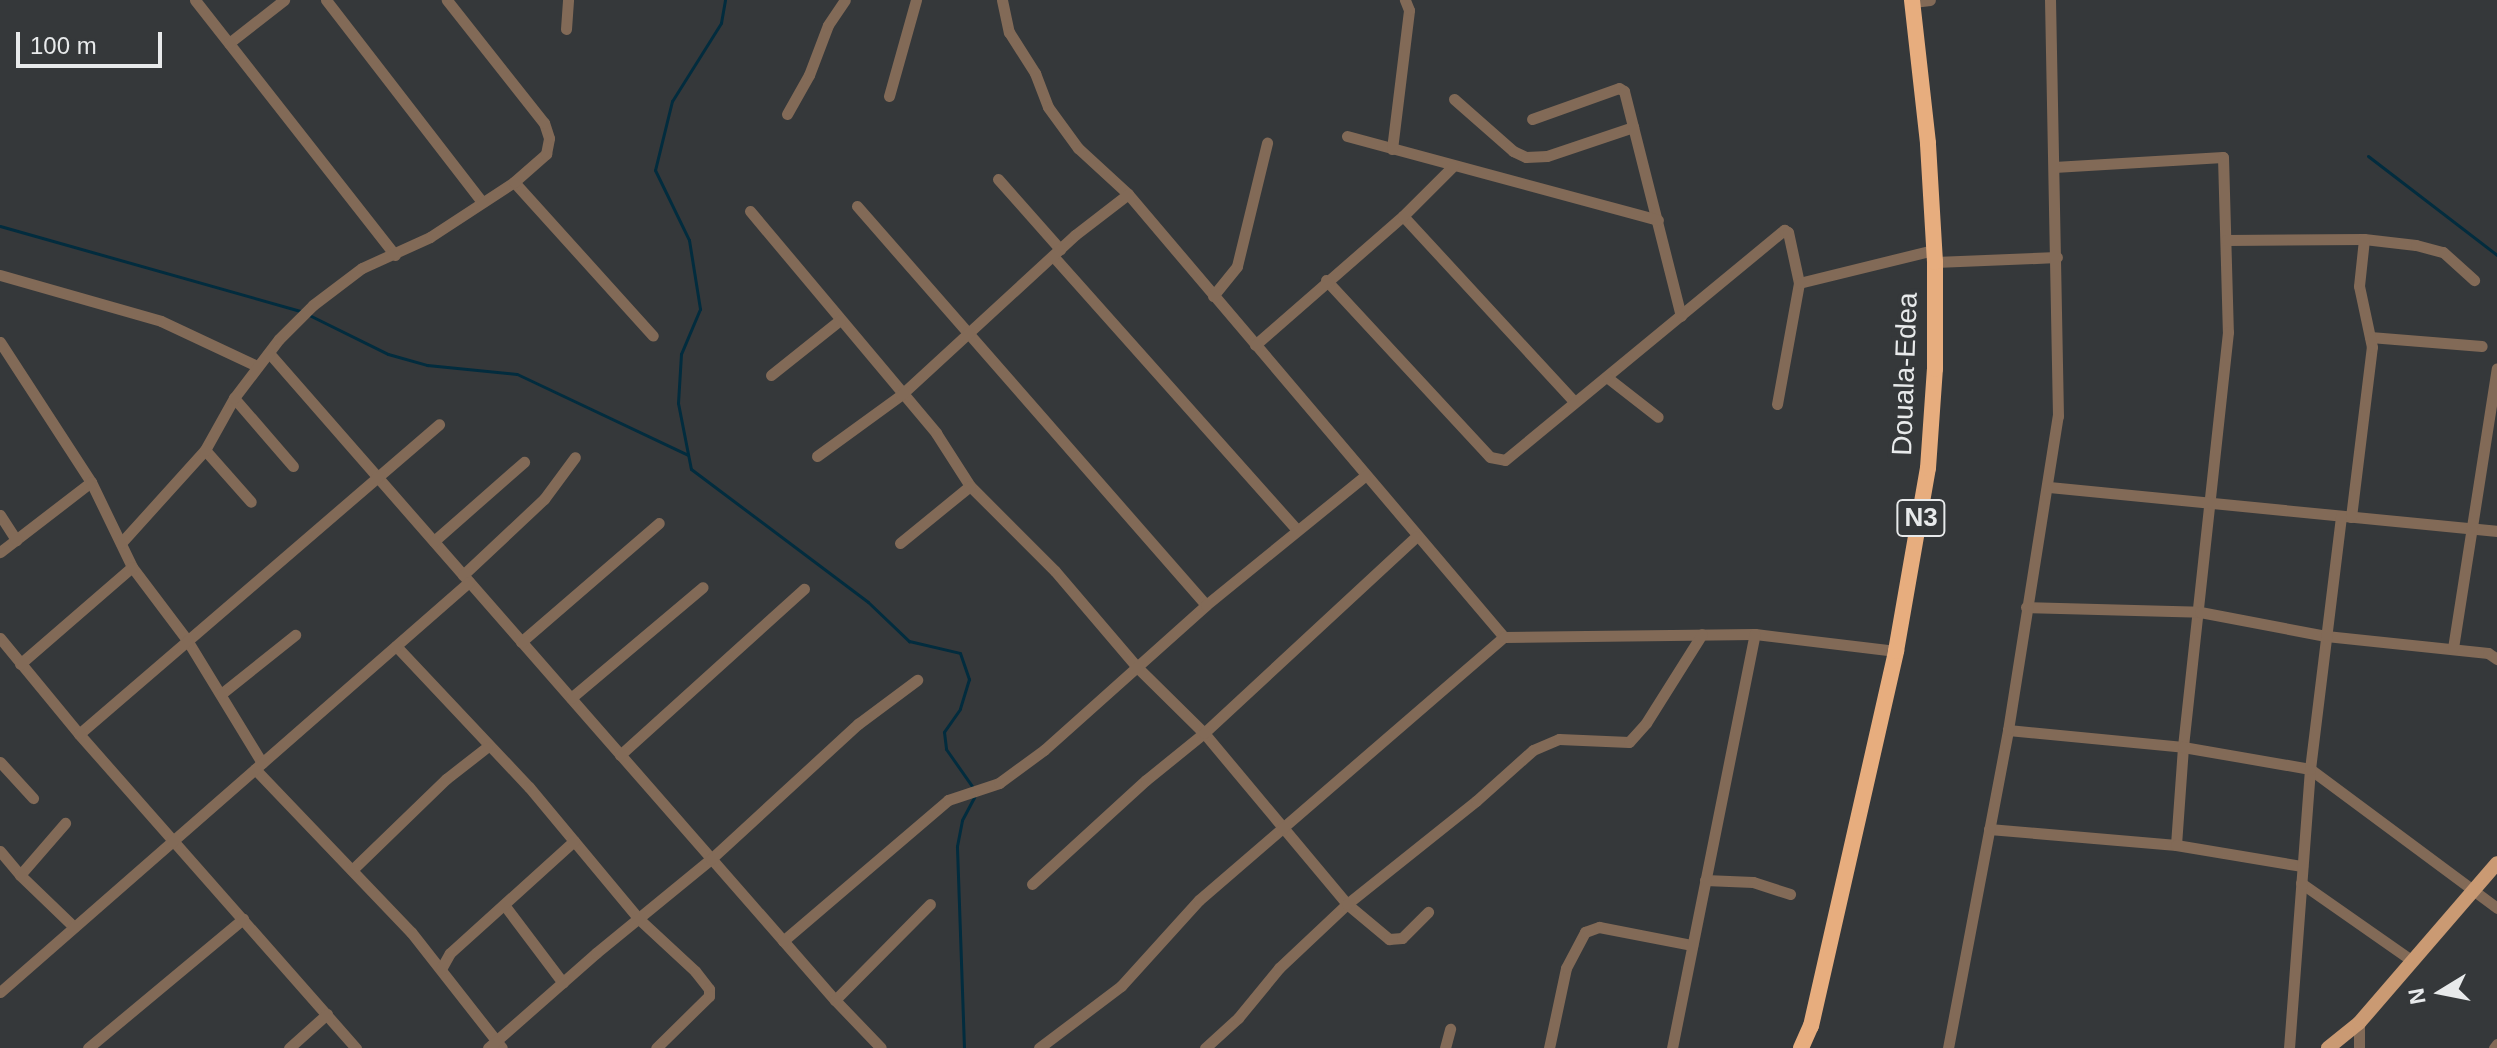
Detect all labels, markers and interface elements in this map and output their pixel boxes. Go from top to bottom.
scale bar [20,16,166,66]
text: 100 m [30,32,97,59]
street label: Douala-Edea [1885,292,1925,456]
road number: N3 [1895,496,1947,540]
north arrow [2401,952,2481,1032]
text: N [2403,986,2431,1006]

